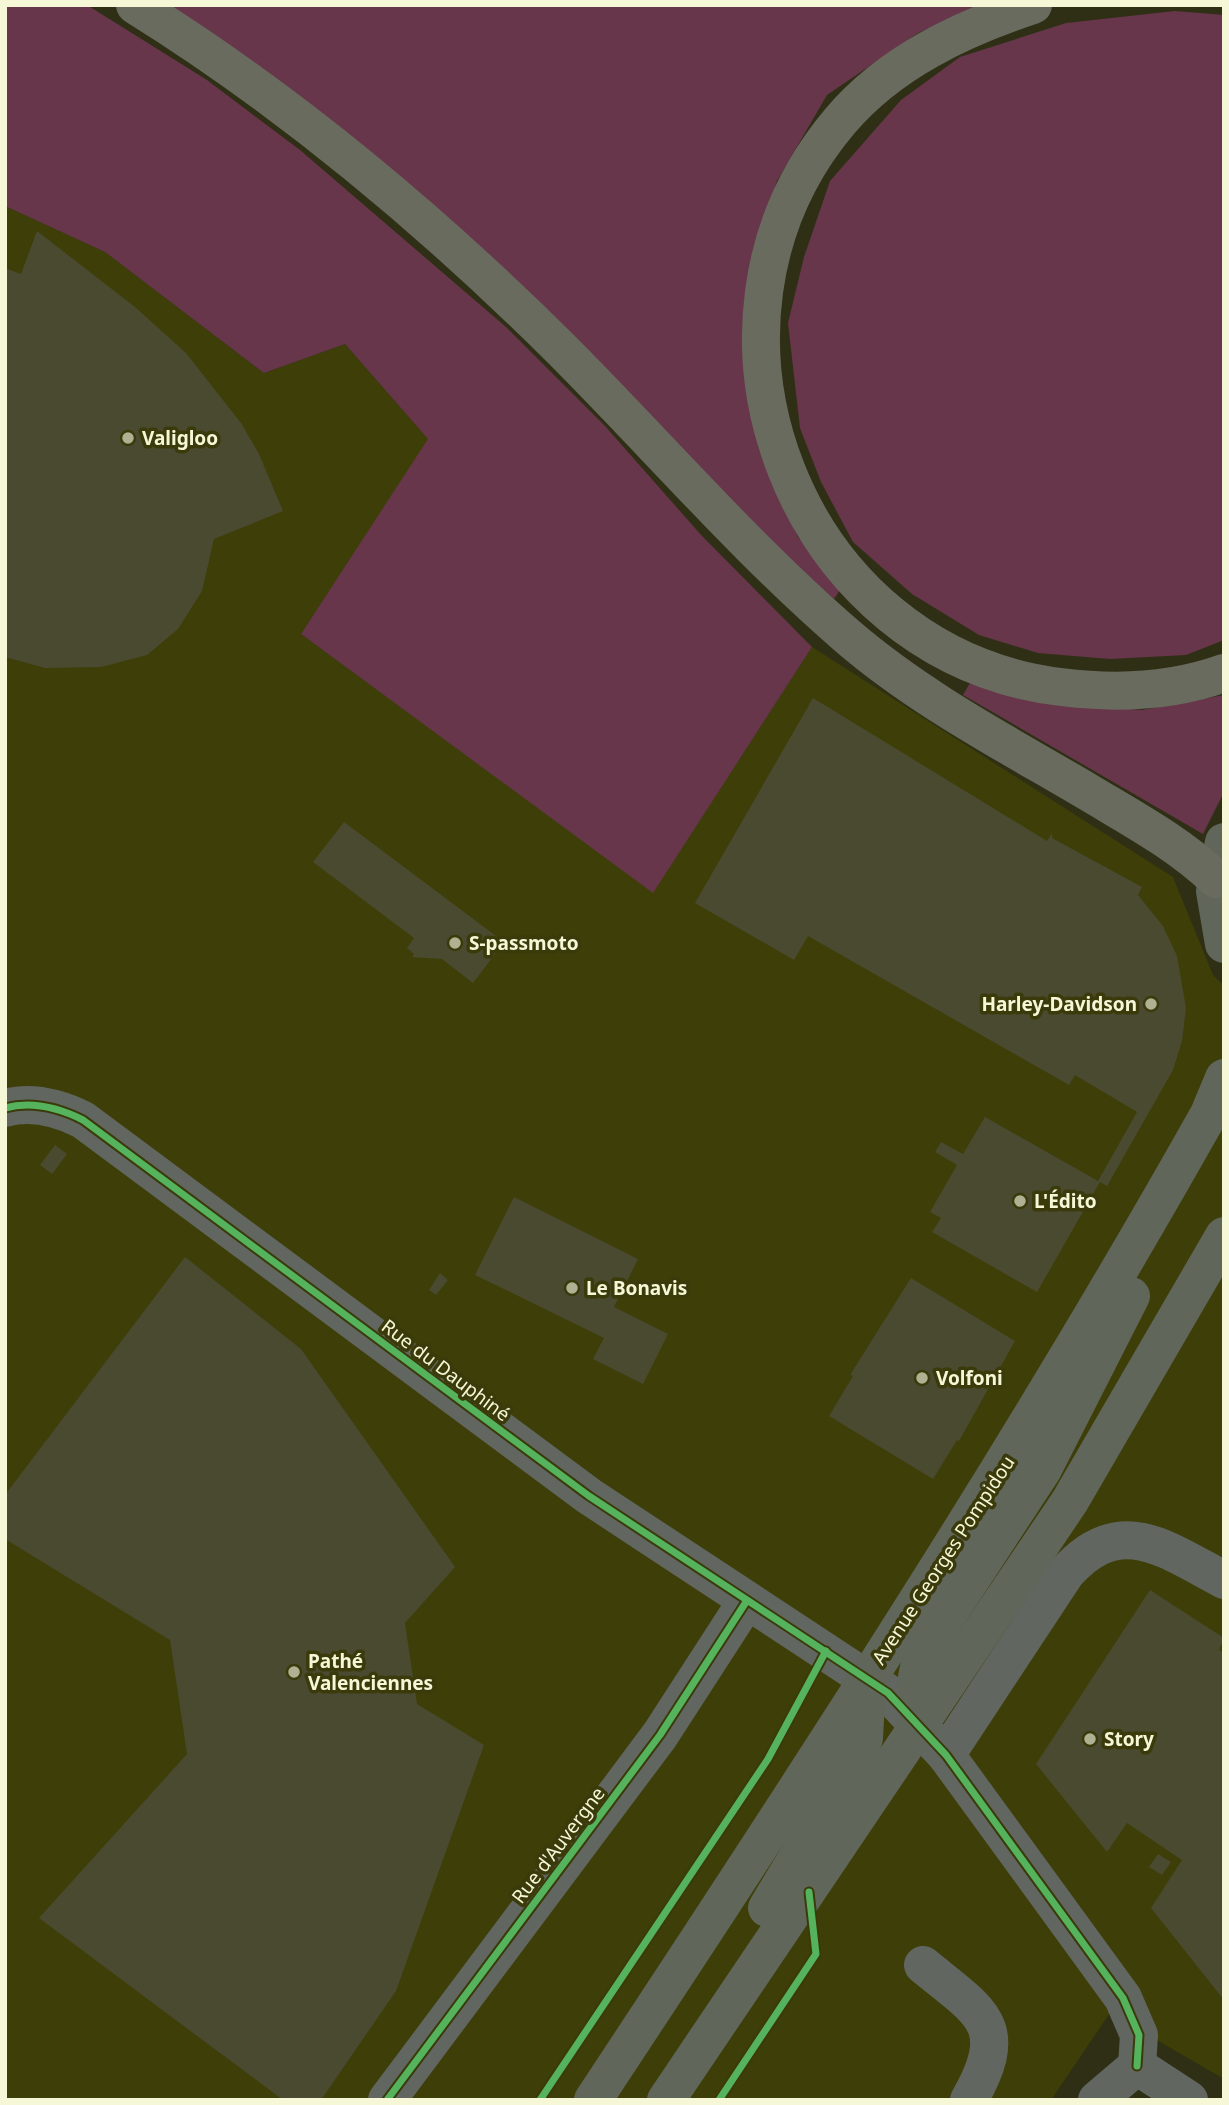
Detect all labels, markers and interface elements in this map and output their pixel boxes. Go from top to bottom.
place label: Valigloo [142,425,218,451]
marker: Valigloo [120,430,136,446]
place label: S-passmoto [469,930,579,956]
marker: S-passmoto [447,935,463,951]
place label: Harley-Davidson [981,991,1137,1017]
marker: Harley-Davidson [1143,996,1159,1012]
place label: L'Édito [1034,1188,1097,1214]
marker: L'Édito [1012,1193,1028,1209]
place label: Le Bonavis [586,1275,687,1301]
marker: Le Bonavis [564,1280,580,1296]
street label: Rue du Dauphiné [376,1313,516,1427]
place label: Volfoni [936,1365,1003,1391]
marker: Volfoni [914,1370,930,1386]
street label: Avenue Georges Pompidou [866,1451,1020,1669]
place label: Pathé Valenciennes [308,1648,433,1696]
marker: Pathé Valenciennes [286,1664,302,1680]
place label: Story [1104,1726,1154,1752]
marker: Story [1082,1731,1098,1747]
street label: Rue d'Auvergne [506,1781,610,1909]

